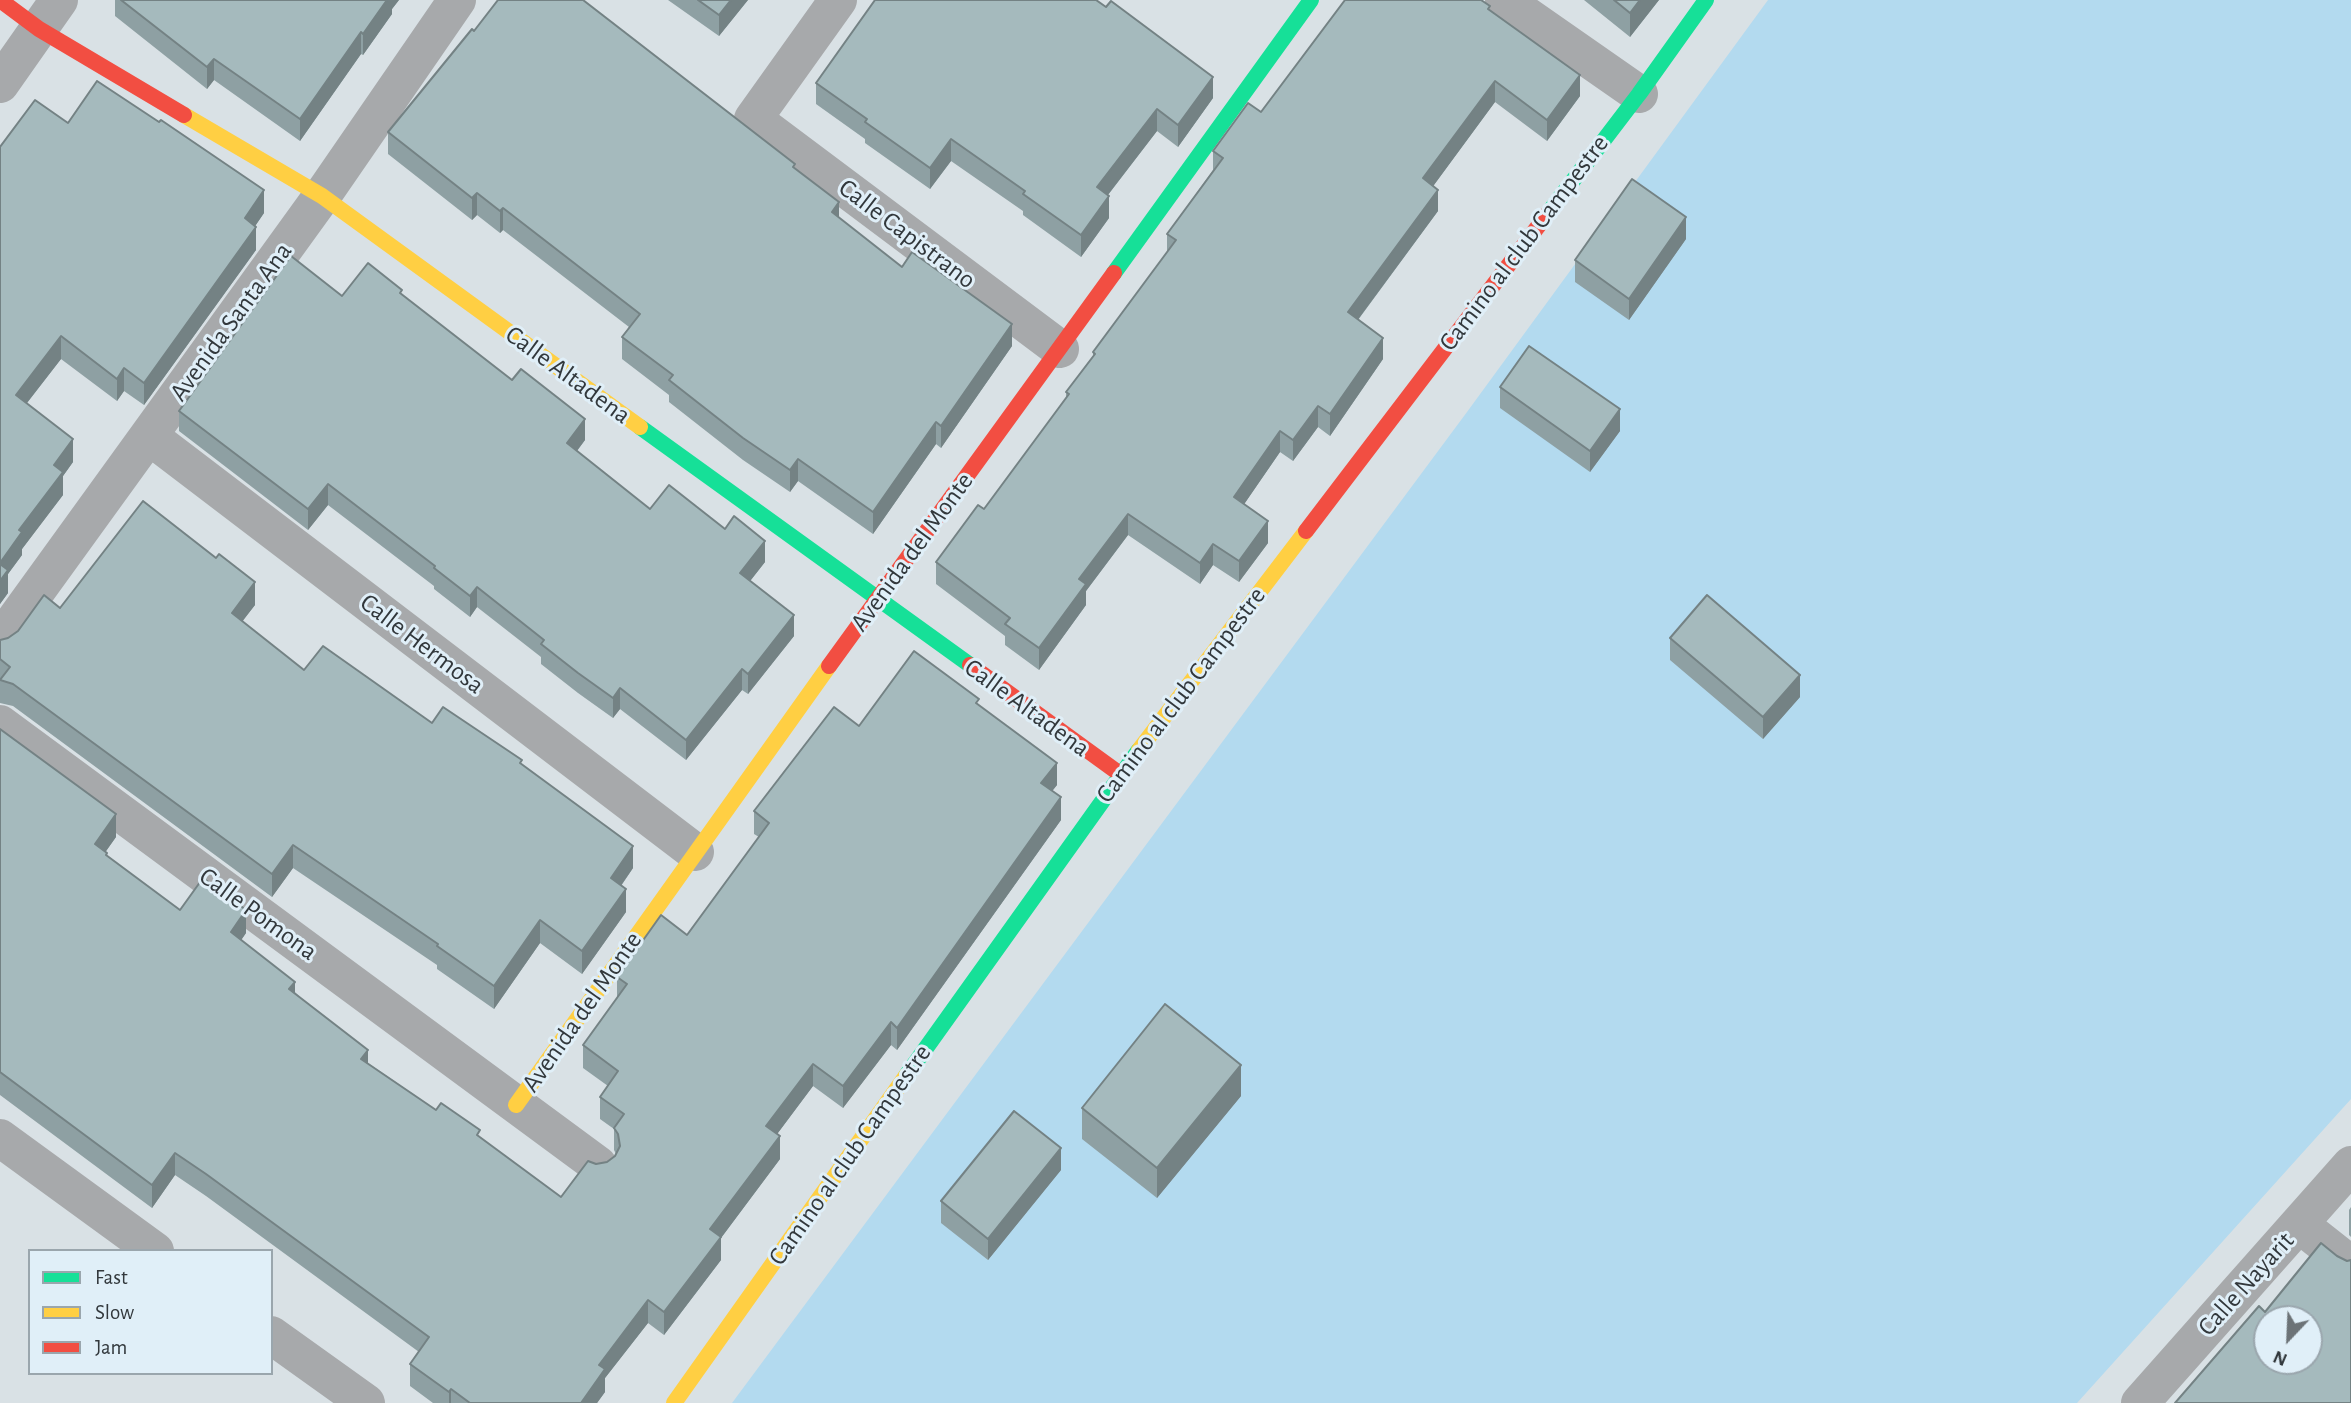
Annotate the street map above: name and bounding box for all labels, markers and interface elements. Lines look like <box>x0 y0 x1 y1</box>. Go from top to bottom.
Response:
street label: Camino al club Campestre <box>1433 129 1615 357</box>
street label: Calle Capistrano <box>832 172 982 296</box>
street label: Avenida Santa Ana <box>163 237 299 407</box>
street label: Calle Altadena <box>499 319 637 431</box>
street label: Avenida del Monte <box>844 467 980 637</box>
street label: Camino al club Campestre <box>1090 581 1272 809</box>
street label: Calle Hermosa <box>354 587 490 701</box>
street label: Calle Altadena <box>958 652 1096 764</box>
street label: Calle Pomona <box>193 861 323 967</box>
street label: Avenida del Monte <box>515 926 649 1098</box>
street label: Camino al club Campestre <box>762 1039 938 1271</box>
street label: Calle Nayarit <box>2191 1226 2301 1342</box>
legend <box>28 1249 273 1375</box>
text: Fast <box>95 1267 128 1288</box>
text: Slow <box>95 1302 134 1323</box>
north arrow <box>2253 1305 2323 1375</box>
text: Jam <box>95 1337 127 1358</box>
text: N <box>2271 1347 2290 1369</box>

